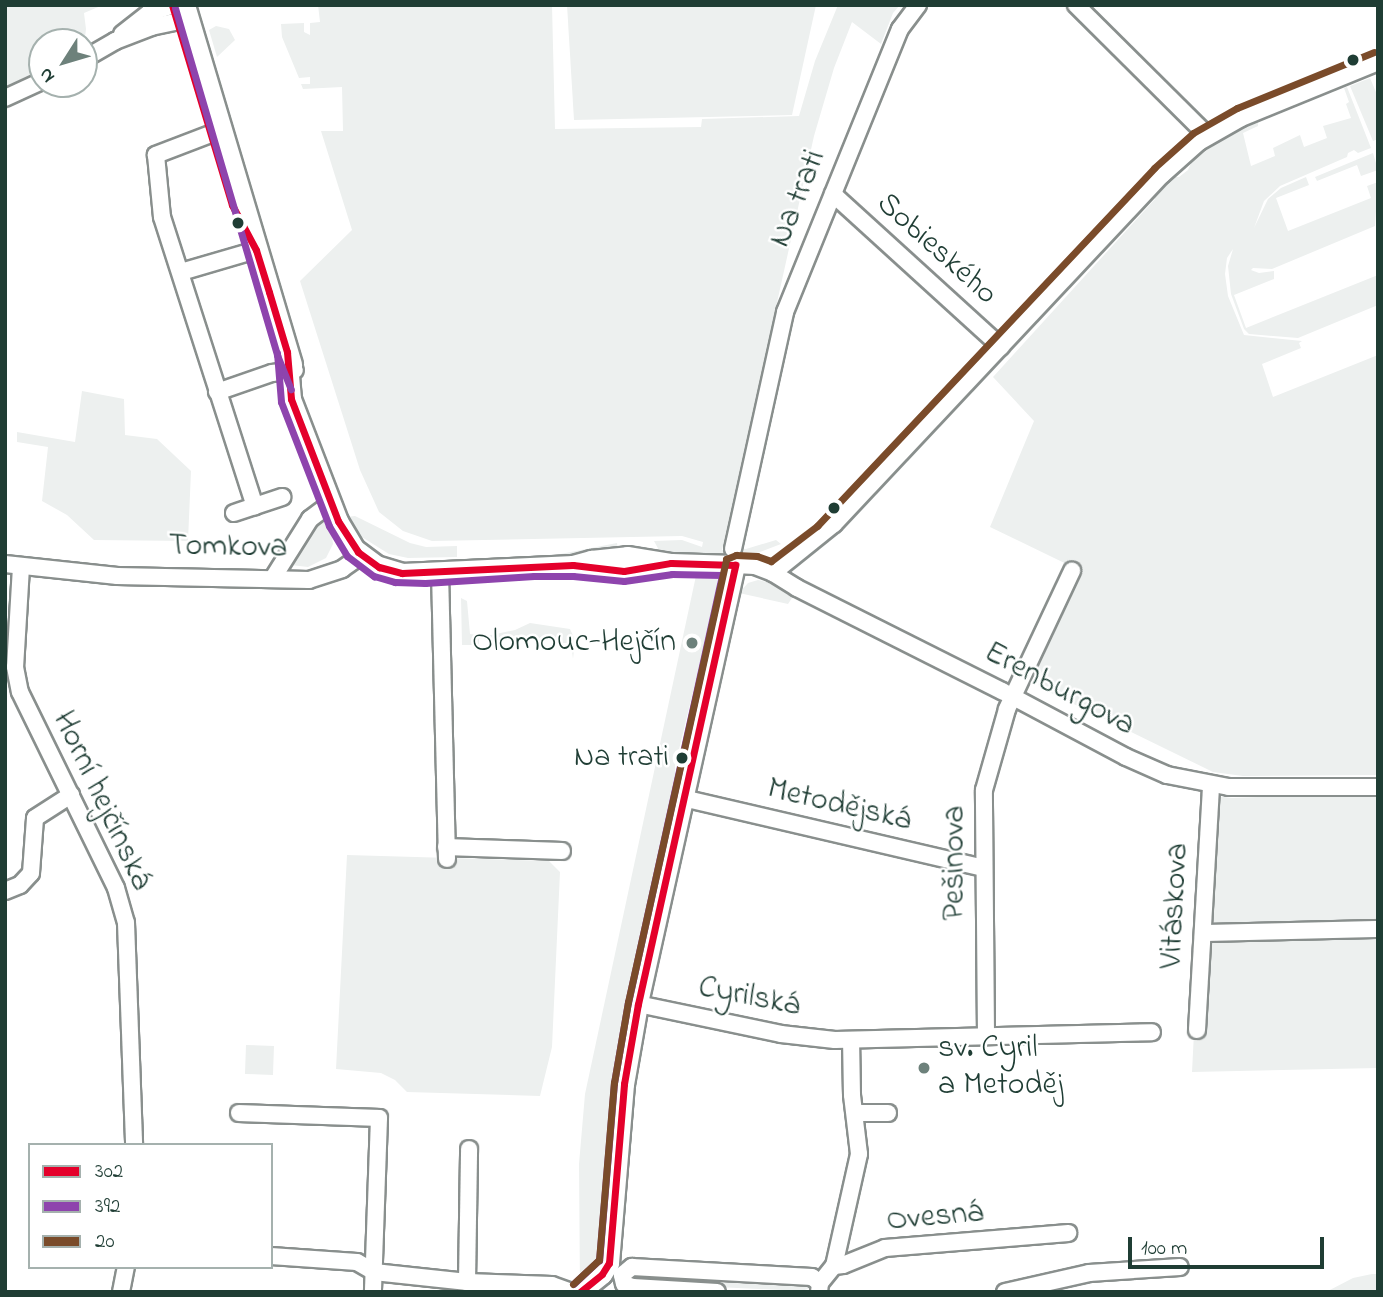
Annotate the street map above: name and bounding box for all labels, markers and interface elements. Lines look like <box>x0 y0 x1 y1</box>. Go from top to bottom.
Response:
north arrow <box>28 28 98 98</box>
unlabelled marker <box>1346 53 1360 67</box>
text: N <box>33 61 62 88</box>
street label: Na trati <box>762 145 836 253</box>
street label: Sobieského <box>868 186 1004 314</box>
unlabelled marker <box>231 216 245 230</box>
unlabelled marker <box>827 501 841 515</box>
street label: Tomkova <box>168 528 288 568</box>
place label: Olomouc-Hejčín <box>472 624 676 662</box>
marker: Olomouc-Hejčín <box>682 633 702 653</box>
street label: Erenburgova <box>977 634 1141 746</box>
street label: Horní hejčínská <box>43 705 159 897</box>
place label: Na trati <box>574 740 669 776</box>
marker: Na trati <box>675 751 689 765</box>
street label: Metodějská <box>763 771 915 841</box>
street label: Pešinova <box>937 805 975 921</box>
street label: Vitáskova <box>1154 842 1198 970</box>
street label: Cyrilská <box>695 969 803 1027</box>
place label: sv. Cyril a Metoděj <box>938 1031 1063 1106</box>
marker: sv. Cyril a Metoděj <box>916 1060 932 1076</box>
legend <box>28 1143 273 1269</box>
text: 302 <box>95 1157 123 1187</box>
text: 392 <box>95 1192 120 1222</box>
street label: Ovesná <box>885 1195 985 1241</box>
scale bar <box>1131 1224 1327 1268</box>
text: 20 <box>95 1227 115 1257</box>
text: 100 m <box>1141 1234 1187 1264</box>

